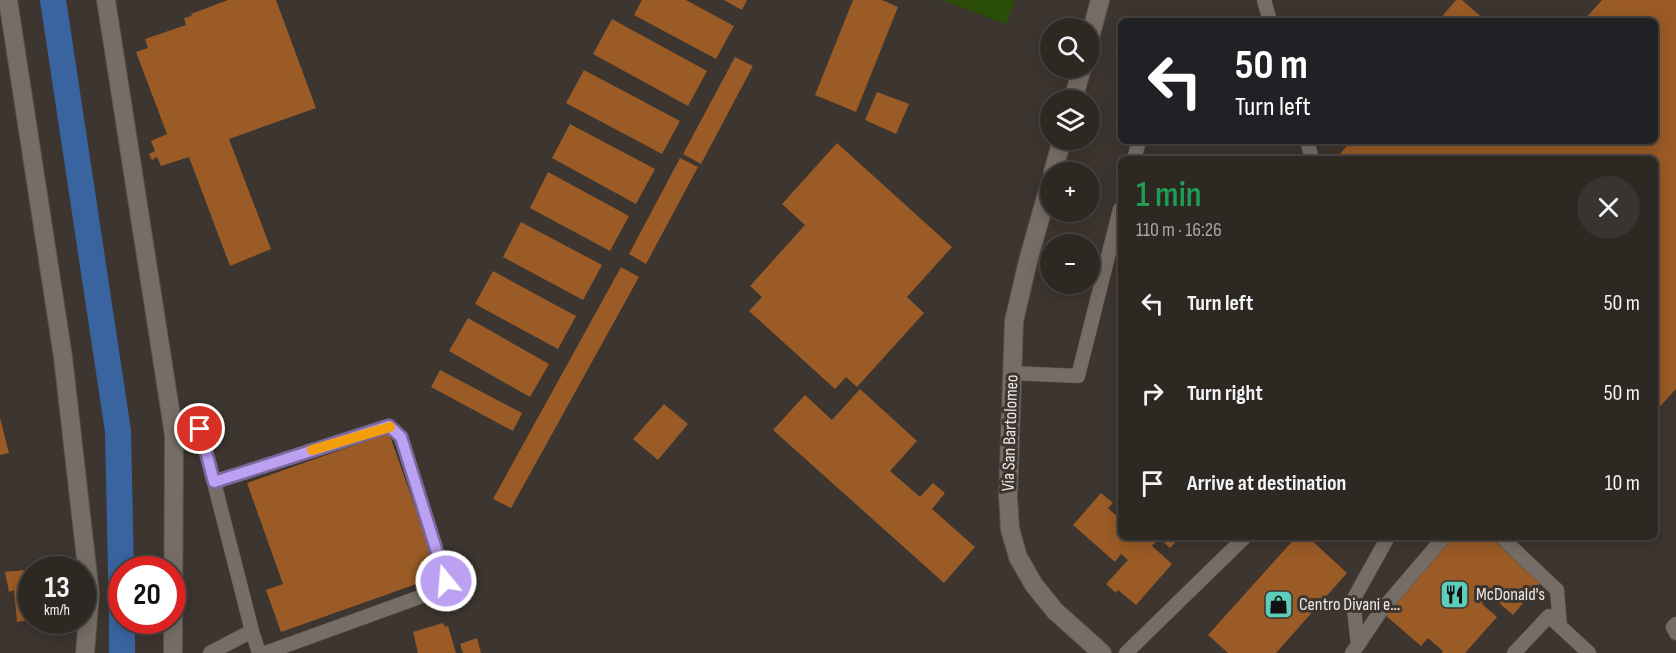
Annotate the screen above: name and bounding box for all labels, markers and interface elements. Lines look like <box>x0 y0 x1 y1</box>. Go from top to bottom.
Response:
map controls <box>1040 18 1100 294</box>
button: search <box>1040 18 1100 78</box>
text: 50 m <box>1235 40 1308 91</box>
icon: left <box>1136 42 1214 120</box>
button: layers <box>1040 90 1100 150</box>
text: Turn left <box>1235 91 1311 123</box>
button: + <box>1040 162 1100 222</box>
text: 1 min <box>1136 174 1201 217</box>
button: close <box>1577 176 1640 239</box>
text: 110 m · 16:26 <box>1136 218 1222 242</box>
button: − <box>1040 234 1100 294</box>
icon: left <box>1136 287 1169 320</box>
text: Turn left <box>1187 290 1253 317</box>
text: 50 m <box>1604 290 1640 317</box>
street label: Via San Bartolomeo <box>997 374 1023 492</box>
icon: right <box>1136 377 1169 410</box>
text: Turn right <box>1187 380 1263 407</box>
text: 50 m <box>1604 380 1640 407</box>
pin <box>174 403 225 454</box>
icon: arrive <box>183 412 216 445</box>
icon: arrive <box>1136 467 1169 500</box>
text: Arrive at destination <box>1187 470 1346 497</box>
text: 10 m <box>1605 470 1640 497</box>
position arrow <box>414 549 478 613</box>
speed limit sign: 20 <box>108 556 186 634</box>
text: 13 <box>44 570 70 606</box>
restaurant icon: McDonald's <box>1439 578 1471 610</box>
place label: McDonald's <box>1476 584 1545 605</box>
shop icon: Centro Divani e… <box>1262 588 1294 620</box>
place label: Centro Divani e… <box>1299 594 1400 615</box>
text: km/h <box>44 601 70 620</box>

